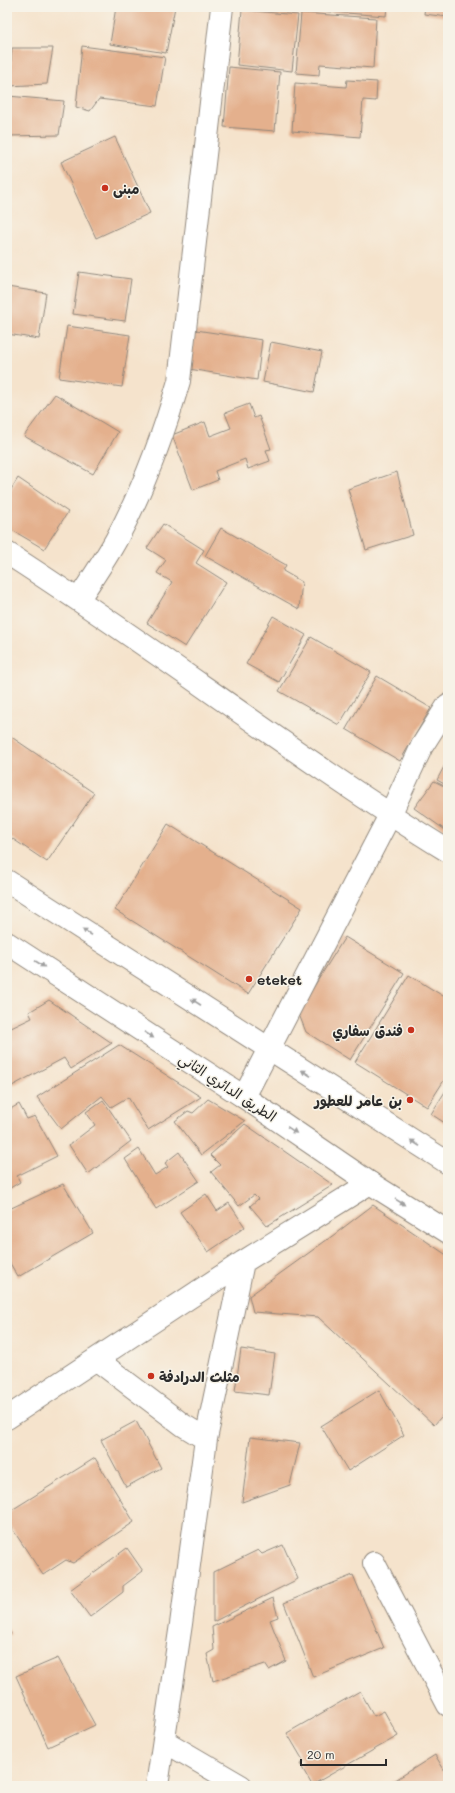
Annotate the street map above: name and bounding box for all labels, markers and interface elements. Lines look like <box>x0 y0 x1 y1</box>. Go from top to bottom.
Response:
place label: مبنى <box>113 179 139 198</box>
marker: مبنى <box>100 183 110 193</box>
one-way arrow <box>82 928 92 936</box>
one-way arrow <box>35 960 45 968</box>
place label: eteket <box>257 970 302 989</box>
marker: eteket <box>244 974 254 984</box>
one-way arrow <box>190 999 202 1006</box>
place label: فندق سفاري <box>333 1021 403 1042</box>
marker: فندق سفاري <box>406 1025 416 1035</box>
one-way arrow <box>143 1031 154 1039</box>
street label: الطريق الدائري الثاني <box>173 1048 280 1129</box>
one-way arrow <box>300 1069 311 1076</box>
place label: بن عامر للعطور <box>313 1091 402 1110</box>
marker: بن عامر للعطور <box>405 1095 415 1105</box>
one-way arrow <box>287 1126 297 1134</box>
one-way arrow <box>409 1139 421 1146</box>
one-way arrow <box>395 1198 405 1206</box>
place label: مثلث الدرادفة <box>159 1367 240 1386</box>
marker: مثلث الدرادفة <box>146 1371 156 1381</box>
scale bar <box>301 1741 386 1767</box>
text: 20 m <box>307 1746 335 1762</box>

